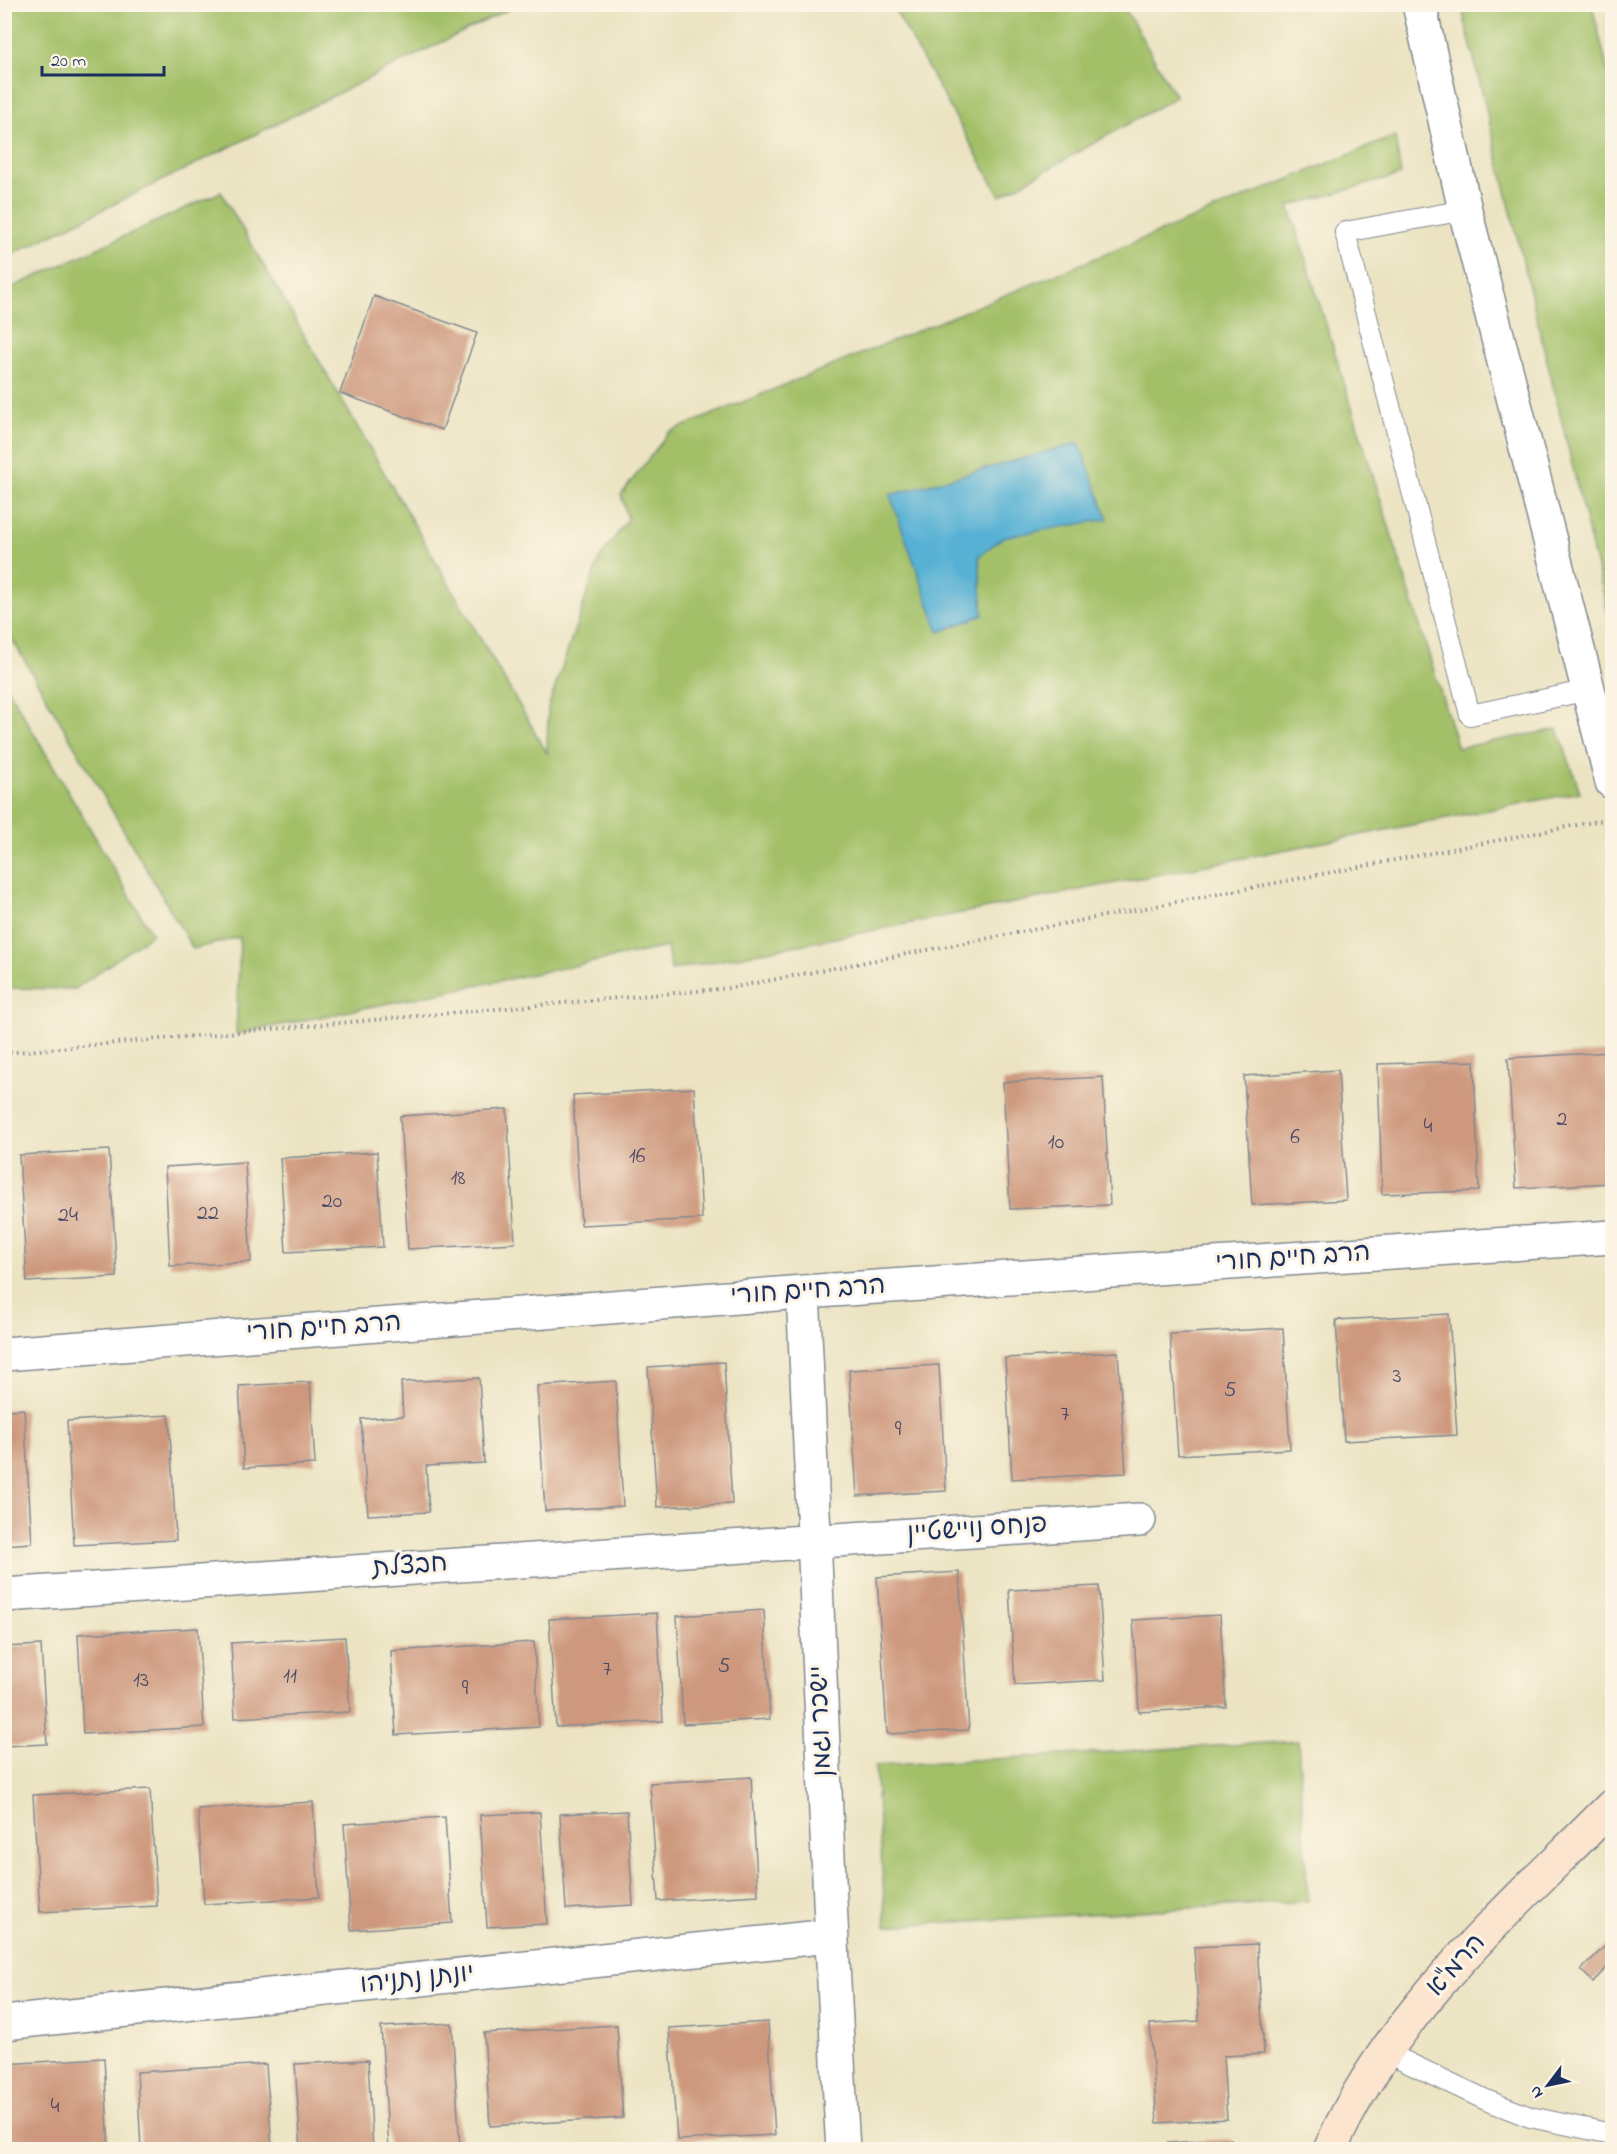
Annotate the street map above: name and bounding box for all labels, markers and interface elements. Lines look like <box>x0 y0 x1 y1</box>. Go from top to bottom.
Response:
scale bar <box>42 39 164 77</box>
text: 20 m <box>51 49 86 75</box>
house number: 2 <box>1557 1104 1568 1136</box>
house number: 4 <box>1423 1111 1433 1143</box>
house number: 6 <box>1290 1122 1300 1154</box>
house number: 10 <box>1048 1127 1064 1159</box>
house number: 16 <box>629 1141 646 1173</box>
house number: 18 <box>450 1163 466 1195</box>
house number: 20 <box>322 1186 342 1218</box>
house number: 22 <box>197 1198 219 1230</box>
house number: 24 <box>58 1200 78 1232</box>
street label: הרב חיים חורי <box>1214 1235 1372 1283</box>
street label: הרב חיים חורי <box>729 1268 887 1316</box>
street label: הרב חיים חורי <box>245 1305 403 1353</box>
house number: 3 <box>1392 1361 1402 1393</box>
house number: 5 <box>1224 1375 1236 1407</box>
house number: 7 <box>1060 1399 1070 1431</box>
house number: 9 <box>895 1414 902 1446</box>
street label: פנחס נויישטיין <box>906 1506 1048 1554</box>
street label: חבצלת <box>369 1545 449 1589</box>
house number: 5 <box>718 1651 730 1683</box>
house number: 7 <box>602 1654 612 1686</box>
house number: 11 <box>283 1661 297 1693</box>
house number: 13 <box>133 1665 149 1697</box>
street label: יישכר וגמן <box>801 1665 843 1777</box>
house number: 9 <box>462 1673 469 1705</box>
street label: הרמ"א <box>1418 1926 1496 2006</box>
street label: יונתן נתניהו <box>358 1955 476 2005</box>
north arrow <box>1518 2055 1578 2115</box>
text: N <box>1524 2081 1550 2103</box>
house number: 4 <box>50 2091 60 2123</box>

